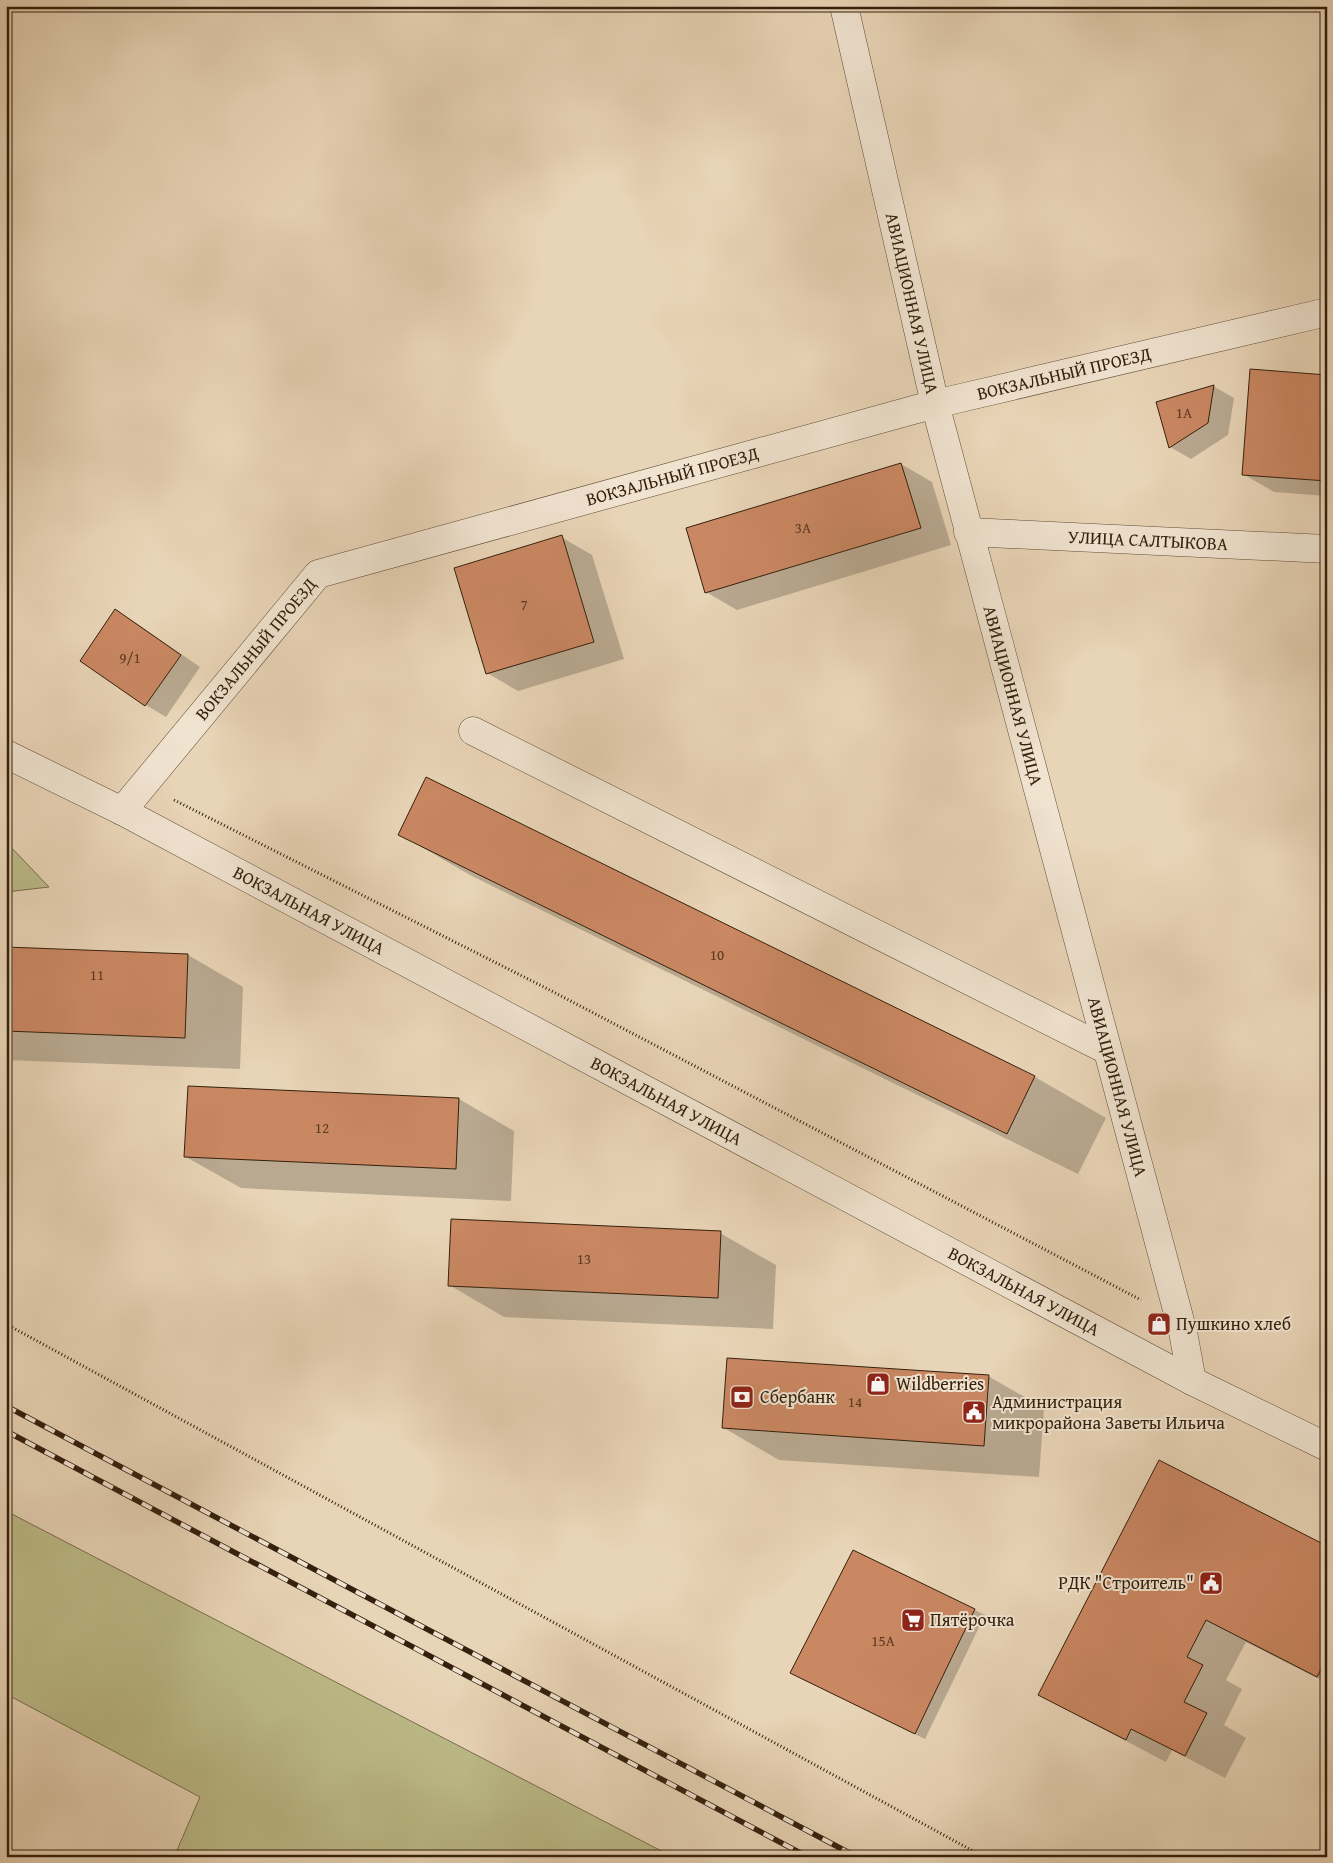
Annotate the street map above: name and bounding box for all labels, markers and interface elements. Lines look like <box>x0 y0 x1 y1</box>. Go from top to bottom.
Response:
street label: АВИАЦИОННАЯ УЛИЦА <box>879 210 946 397</box>
street label: ВОКЗАЛЬНЫЙ ПРОЕЗД <box>974 340 1154 407</box>
house number: 1А <box>1176 402 1192 423</box>
street label: ВОКЗАЛЬНЫЙ ПРОЕЗД <box>583 439 762 513</box>
house number: 3А <box>795 517 811 538</box>
street label: УЛИЦА САЛТЫКОВА <box>1067 523 1229 557</box>
street label: ВОКЗАЛЬНЫЙ ПРОЕЗД <box>188 572 323 726</box>
house number: 7 <box>520 594 528 615</box>
street label: АВИАЦИОННАЯ УЛИЦА <box>976 602 1050 788</box>
house number: 9/1 <box>119 647 141 668</box>
street label: ВОКЗАЛЬНАЯ УЛИЦА <box>228 859 390 962</box>
house number: 10 <box>710 944 724 965</box>
house number: 11 <box>90 964 104 985</box>
street label: АВИАЦИОННАЯ УЛИЦА <box>1081 994 1155 1180</box>
street label: ВОКЗАЛЬНАЯ УЛИЦА <box>586 1049 747 1152</box>
house number: 12 <box>315 1117 329 1138</box>
street label: ВОКЗАЛЬНАЯ УЛИЦА <box>943 1239 1105 1342</box>
house number: 13 <box>577 1248 591 1269</box>
place label: Пушкино хлеб <box>1176 1310 1291 1337</box>
shop icon: Пушкино хлеб <box>1146 1311 1172 1337</box>
place label: Wildberries <box>896 1370 984 1397</box>
shop icon: Wildberries <box>865 1371 891 1397</box>
place label: Сбербанк <box>760 1383 835 1410</box>
bank icon: Сбербанк <box>729 1384 755 1410</box>
place label: Администрация микрорайона Заветы Ильича <box>992 1388 1225 1436</box>
house number: 14 <box>848 1391 862 1412</box>
public building icon: Администрация микрорайона Заветы Ильича <box>961 1399 987 1425</box>
place label: РДК "Строитель" <box>1058 1569 1194 1596</box>
public building icon: РДК "Строитель" <box>1198 1570 1224 1596</box>
place label: Пятёрочка <box>930 1606 1015 1633</box>
supermarket icon: Пятёрочка <box>900 1607 926 1633</box>
house number: 15А <box>871 1630 895 1651</box>

